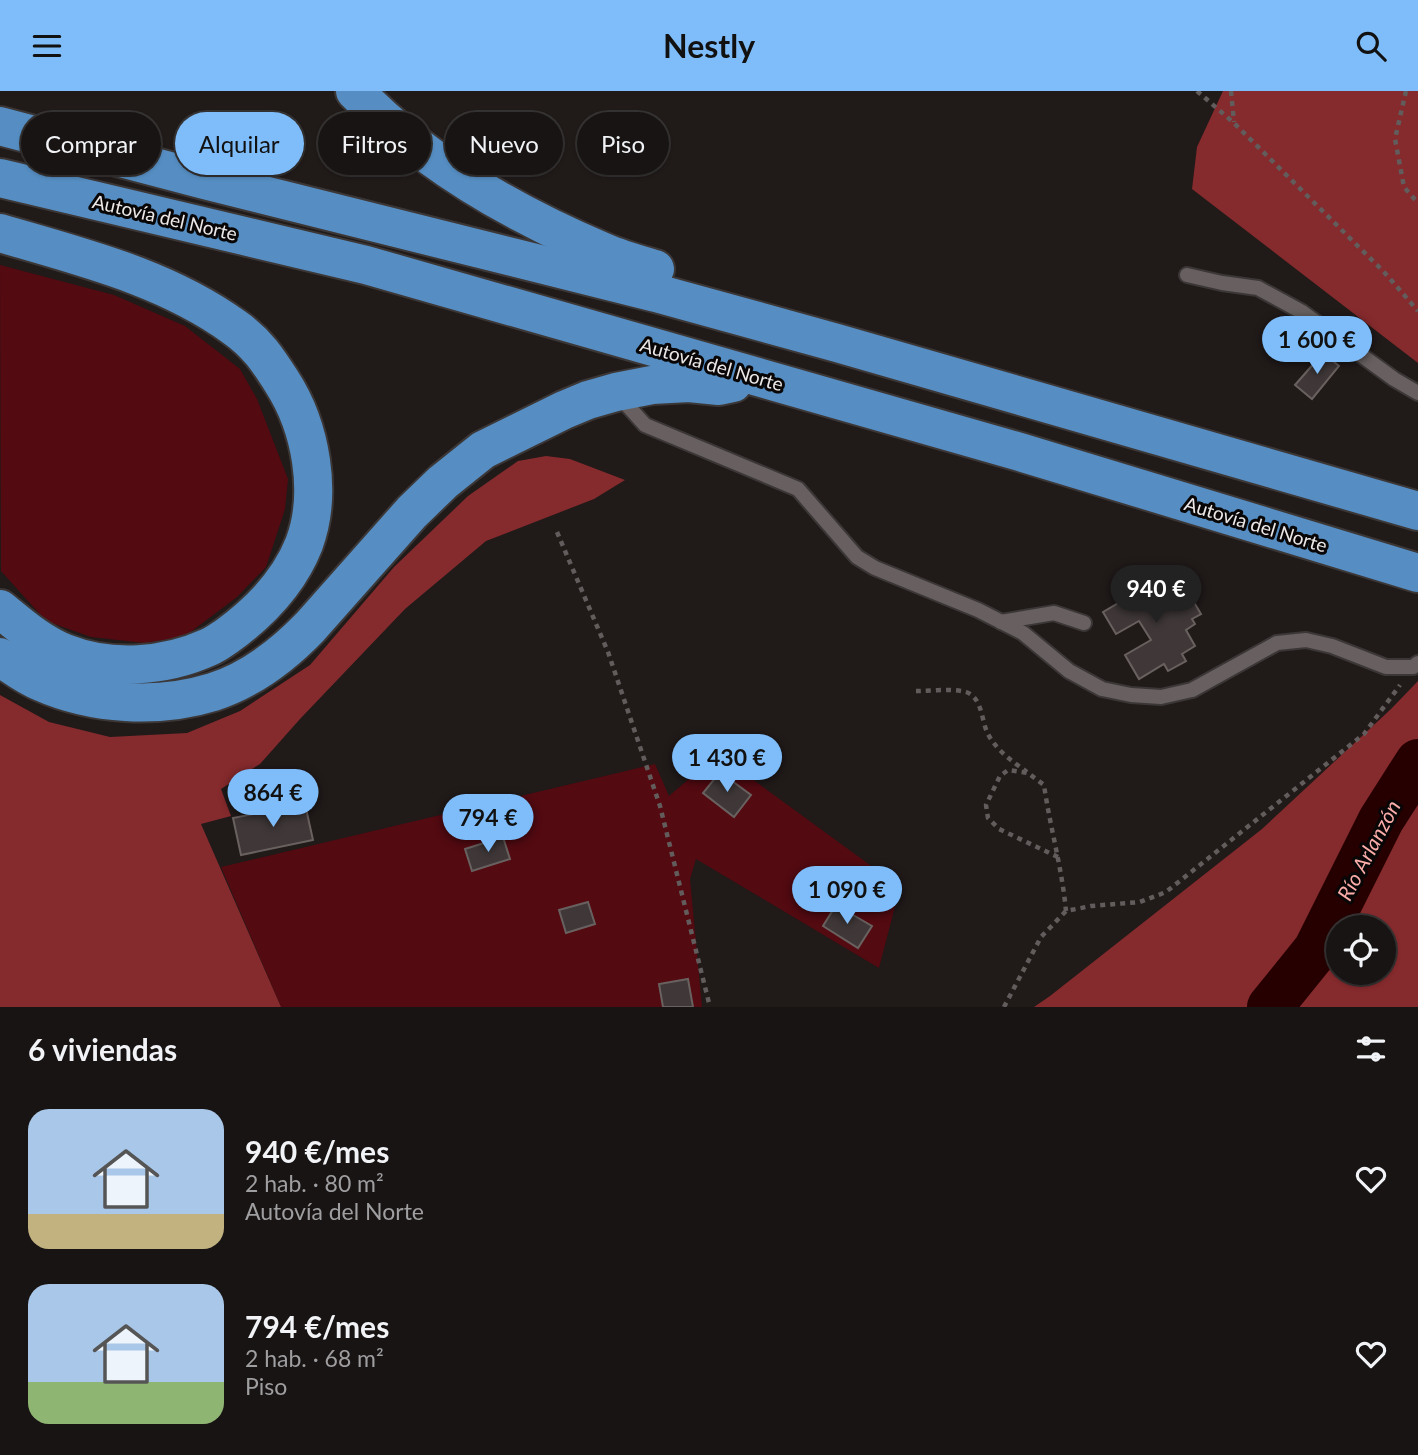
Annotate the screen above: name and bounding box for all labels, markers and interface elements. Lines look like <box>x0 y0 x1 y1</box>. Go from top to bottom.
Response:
text: Nestly <box>663 26 755 65</box>
icon: menu <box>28 27 66 65</box>
icon: search <box>1352 27 1390 65</box>
chip: Comprar <box>21 112 161 175</box>
chip: Alquilar <box>175 112 304 175</box>
chip: Filtros <box>318 112 431 175</box>
chip: Nuevo <box>445 112 563 175</box>
chip: Piso <box>577 112 669 175</box>
street label: Autovía del Norte <box>90 189 240 245</box>
pin: 1 600 € <box>1252 317 1382 376</box>
text: 1 600 € <box>1278 325 1356 353</box>
street label: Autovía del Norte <box>638 333 786 395</box>
street label: Autovía del Norte <box>1182 491 1330 557</box>
pin: 940 € <box>1107 566 1205 625</box>
text: 940 € <box>1127 574 1185 602</box>
pin: 1 430 € <box>662 735 792 794</box>
text: 1 430 € <box>688 743 766 771</box>
pin: 864 € <box>224 769 322 829</box>
text: 864 € <box>244 778 302 806</box>
pin: 794 € <box>439 795 537 854</box>
water label: Río Arlanzón <box>1331 796 1405 904</box>
text: 794 € <box>459 803 517 831</box>
pin: 1 090 € <box>782 867 912 926</box>
text: 1 090 € <box>808 875 886 903</box>
map controls <box>1326 915 1396 985</box>
button: locate <box>1326 915 1396 985</box>
icon: filters <box>1352 1030 1390 1068</box>
text: 6 viviendas <box>28 1031 177 1067</box>
text: 940 €/mes <box>245 1133 389 1169</box>
icon: home <box>84 1137 168 1221</box>
icon: heart <box>1352 1160 1390 1198</box>
text: 2 hab. · 80 m² <box>245 1169 384 1197</box>
text: Autovía del Norte <box>245 1197 424 1225</box>
text: 794 €/mes <box>245 1308 389 1344</box>
icon: home <box>84 1312 168 1396</box>
icon: heart <box>1352 1335 1390 1373</box>
text: 2 hab. · 68 m² <box>245 1344 384 1372</box>
text: Piso <box>245 1372 287 1400</box>

